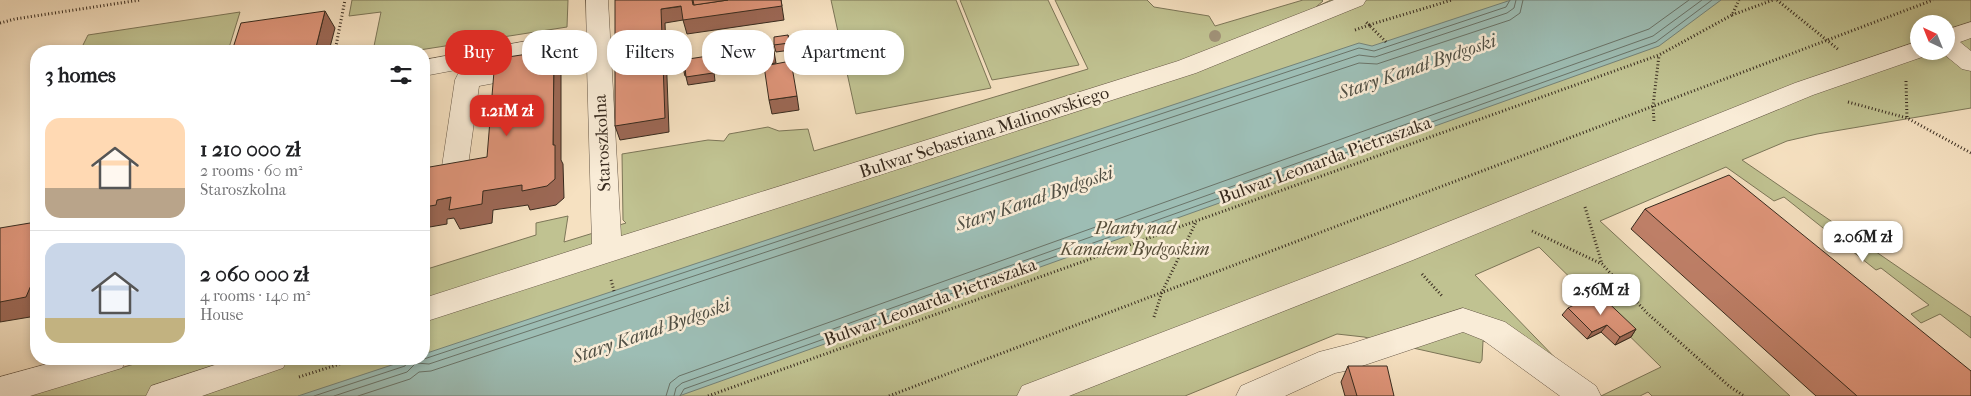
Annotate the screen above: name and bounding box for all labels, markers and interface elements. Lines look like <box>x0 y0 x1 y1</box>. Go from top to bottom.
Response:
north arrow <box>1910 15 1955 60</box>
map controls <box>1910 15 1955 60</box>
water label: Stary Kanał Bydgoski <box>1335 29 1501 105</box>
chip: Buy <box>445 30 512 75</box>
chip: Rent <box>522 30 597 75</box>
chip: Filters <box>607 30 692 75</box>
chip: New <box>702 30 774 75</box>
chip: Apartment <box>784 30 904 75</box>
icon: filters <box>387 61 415 89</box>
text: 3 homes <box>45 63 116 87</box>
street label: Bulwar Sebastiana Malinowskiego <box>857 82 1112 183</box>
street label: Staroszkolna <box>589 93 616 192</box>
pin: 1.21M zł <box>455 94 559 137</box>
text: 1.21M zł <box>481 101 533 120</box>
street label: Bulwar Leonarda Pietraszaka <box>1216 112 1435 209</box>
text: 1 210 000 zł <box>200 137 301 161</box>
icon: home <box>85 138 145 198</box>
text: 2 rooms · 60 m² <box>200 161 303 180</box>
water label: Stary Kanał Bydgoski <box>952 161 1118 237</box>
text: Staroszkolna <box>200 180 286 199</box>
park label: Planty nad Kanałem Bydgoskim <box>1058 218 1210 260</box>
pin: 2.06M zł <box>1811 220 1915 263</box>
text: 2.06M zł <box>1834 227 1892 246</box>
street label: Bulwar Leonarda Pietraszaka <box>821 254 1040 351</box>
text: 2 060 000 zł <box>200 262 309 286</box>
icon: home <box>85 263 145 323</box>
pin: 2.56M zł <box>1549 274 1653 316</box>
text: 2.56M zł <box>1573 280 1629 299</box>
text: 4 rooms · 140 m² <box>200 286 310 305</box>
water label: Stary Kanał Bydgoski <box>569 293 735 369</box>
text: House <box>200 305 243 324</box>

